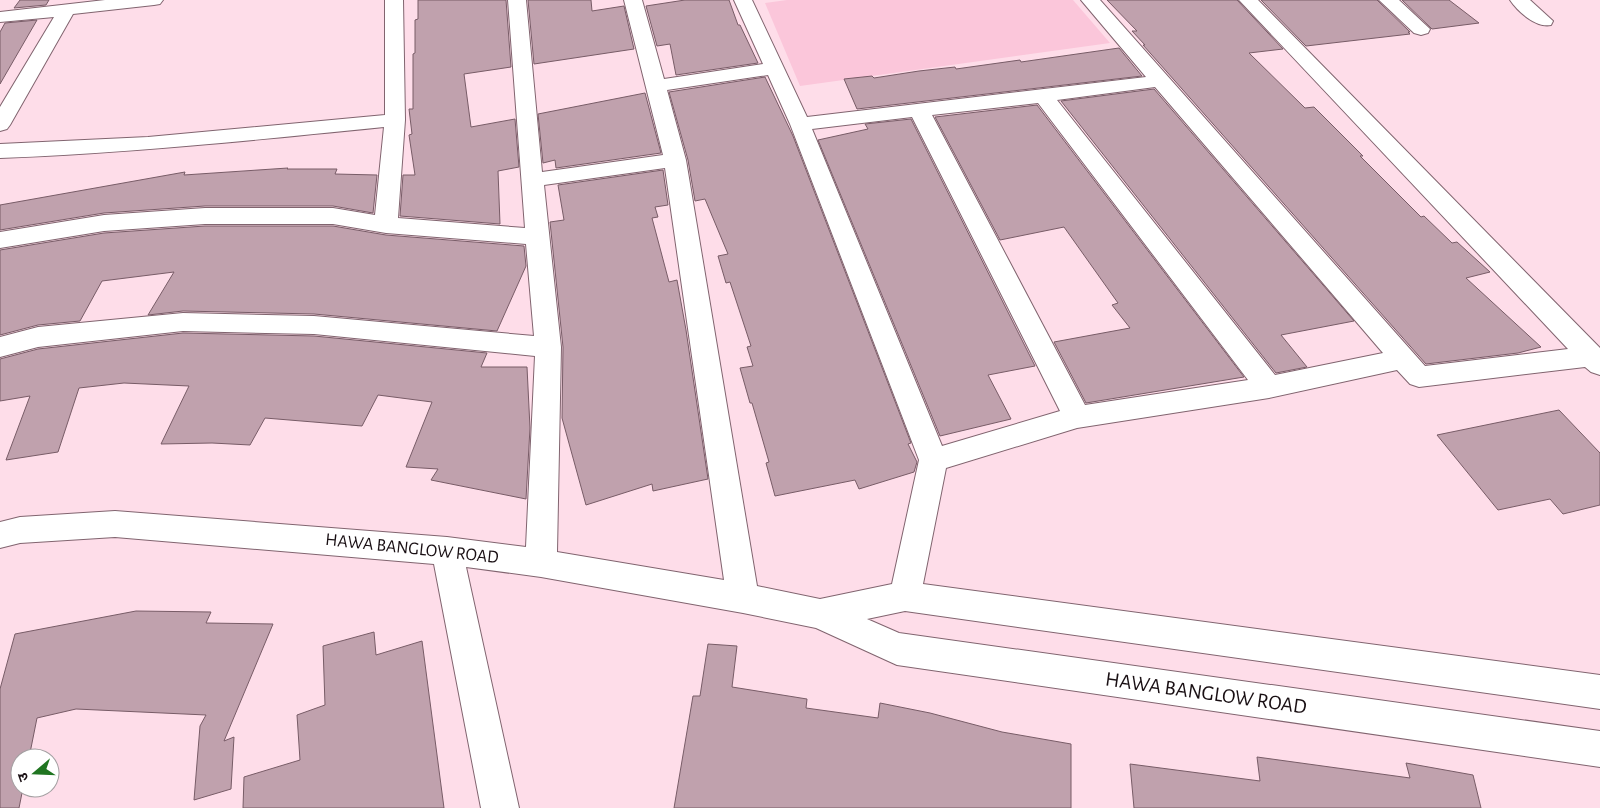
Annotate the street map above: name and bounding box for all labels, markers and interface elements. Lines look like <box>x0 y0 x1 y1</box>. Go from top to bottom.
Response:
street label: HAWA BANGLOW ROAD <box>324 531 500 567</box>
street label: HAWA BANGLOW ROAD <box>1104 668 1308 718</box>
north arrow <box>10 748 60 798</box>
text: उ <box>15 770 32 783</box>

